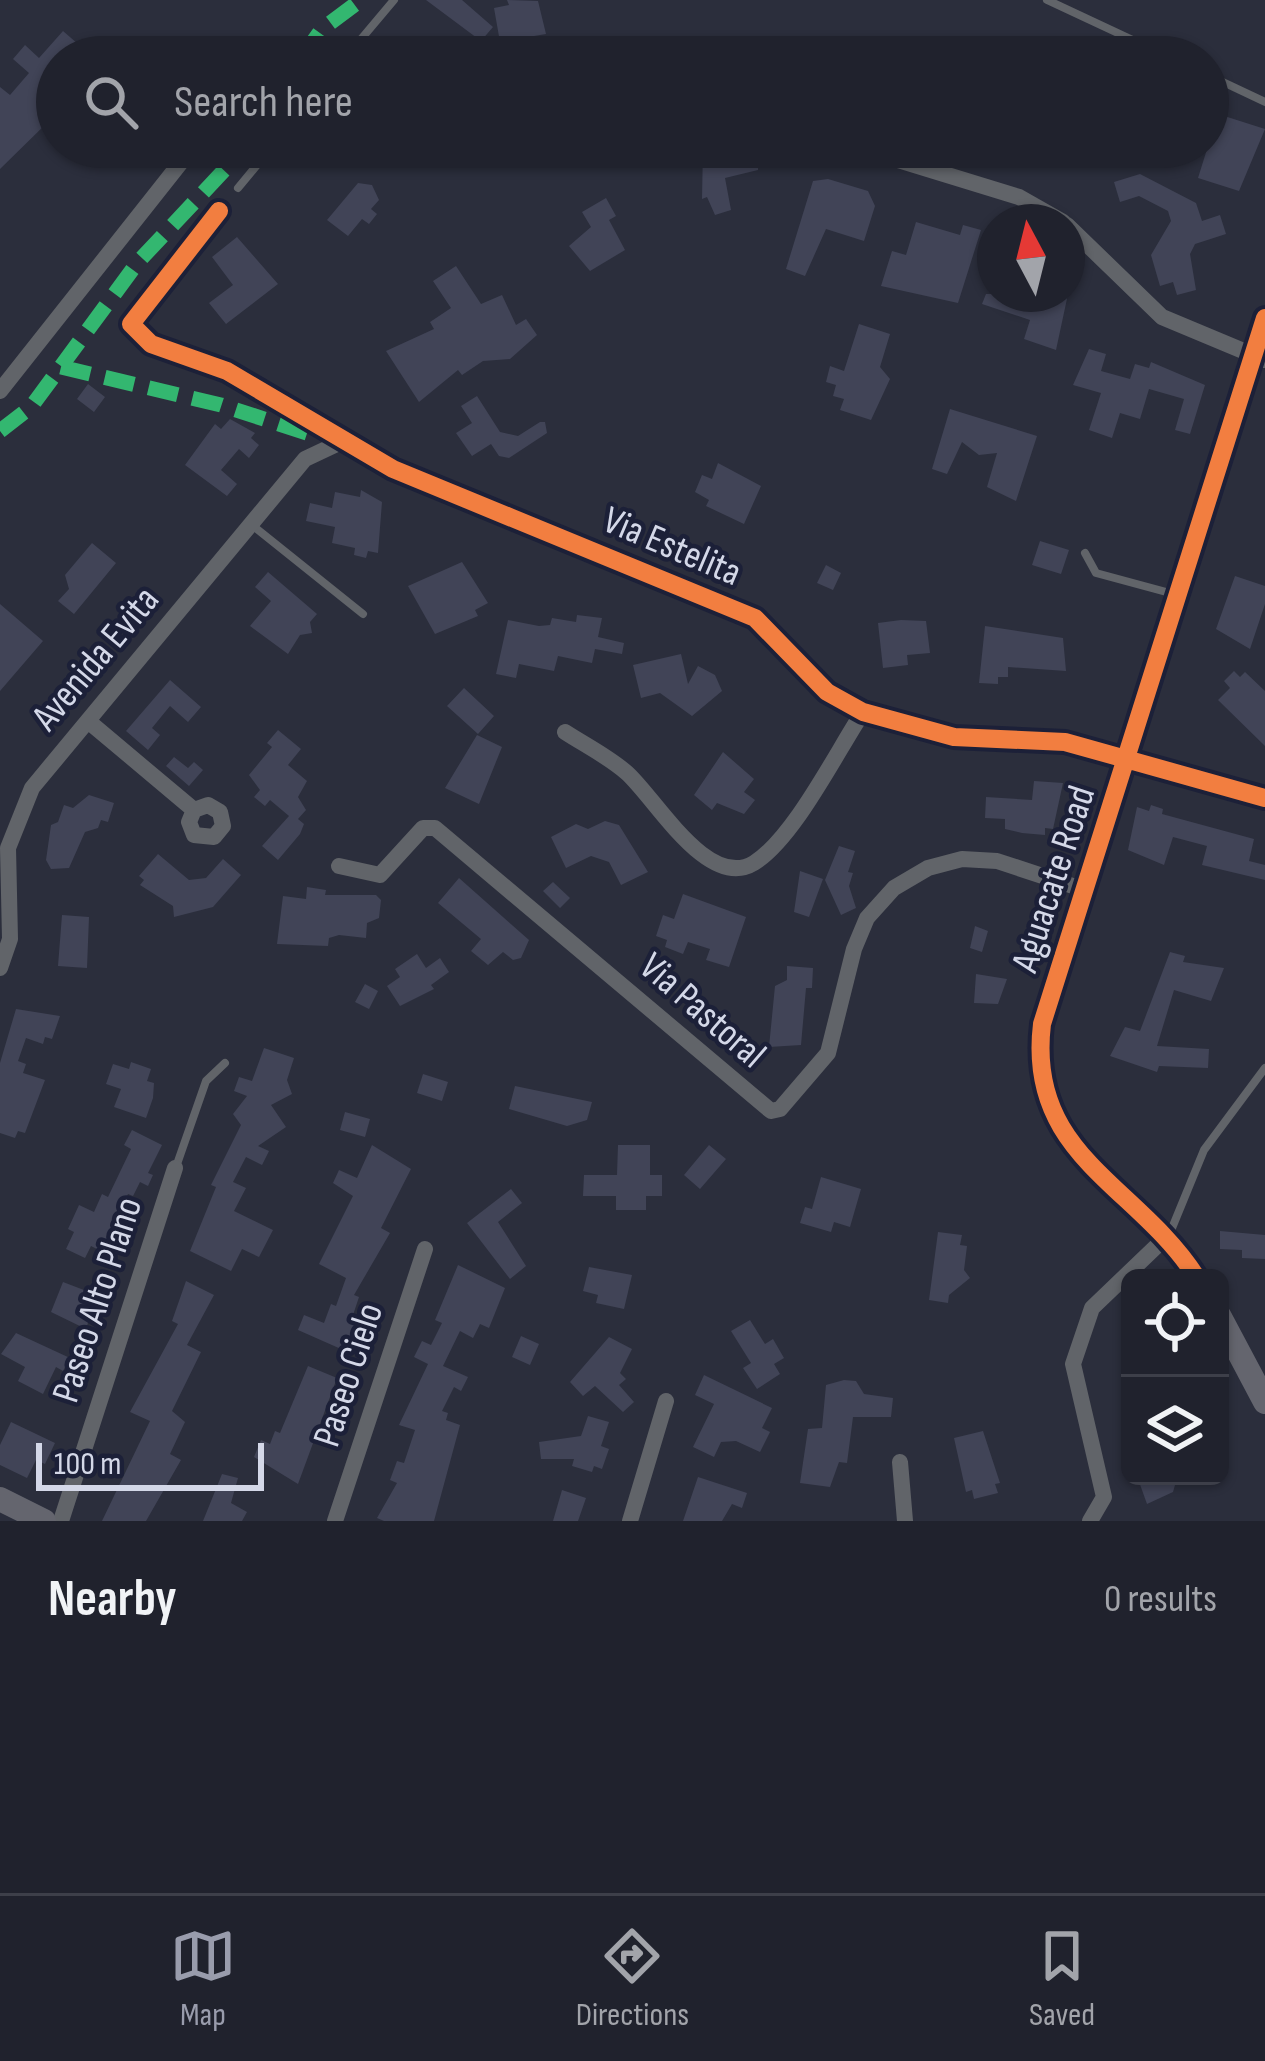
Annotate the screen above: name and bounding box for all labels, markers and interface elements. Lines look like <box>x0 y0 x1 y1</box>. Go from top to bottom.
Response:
search box <box>36 36 1229 168</box>
icon: search <box>78 69 144 135</box>
text: Search here <box>174 75 353 130</box>
north arrow <box>977 204 1085 312</box>
street label: Via Estelita <box>596 497 748 597</box>
street label: Avenida Evita <box>22 578 170 741</box>
street label: Aguacate Road <box>1002 780 1106 979</box>
street label: Via Pastoral <box>629 944 775 1078</box>
street label: Paseo Alto Plano <box>43 1191 153 1409</box>
map controls <box>1121 1269 1229 1485</box>
button: locate <box>1121 1269 1229 1377</box>
street label: Paseo Cielo <box>304 1297 394 1453</box>
button: layers <box>1121 1377 1229 1485</box>
scale bar <box>36 1437 264 1490</box>
text: 100 m <box>54 1444 121 1484</box>
text: Nearby <box>48 1569 177 1630</box>
text: 0 results <box>1104 1576 1217 1623</box>
tab: Map <box>170 1923 236 2035</box>
tab: Directions <box>576 1923 689 2035</box>
tab: Saved <box>1029 1923 1095 2035</box>

